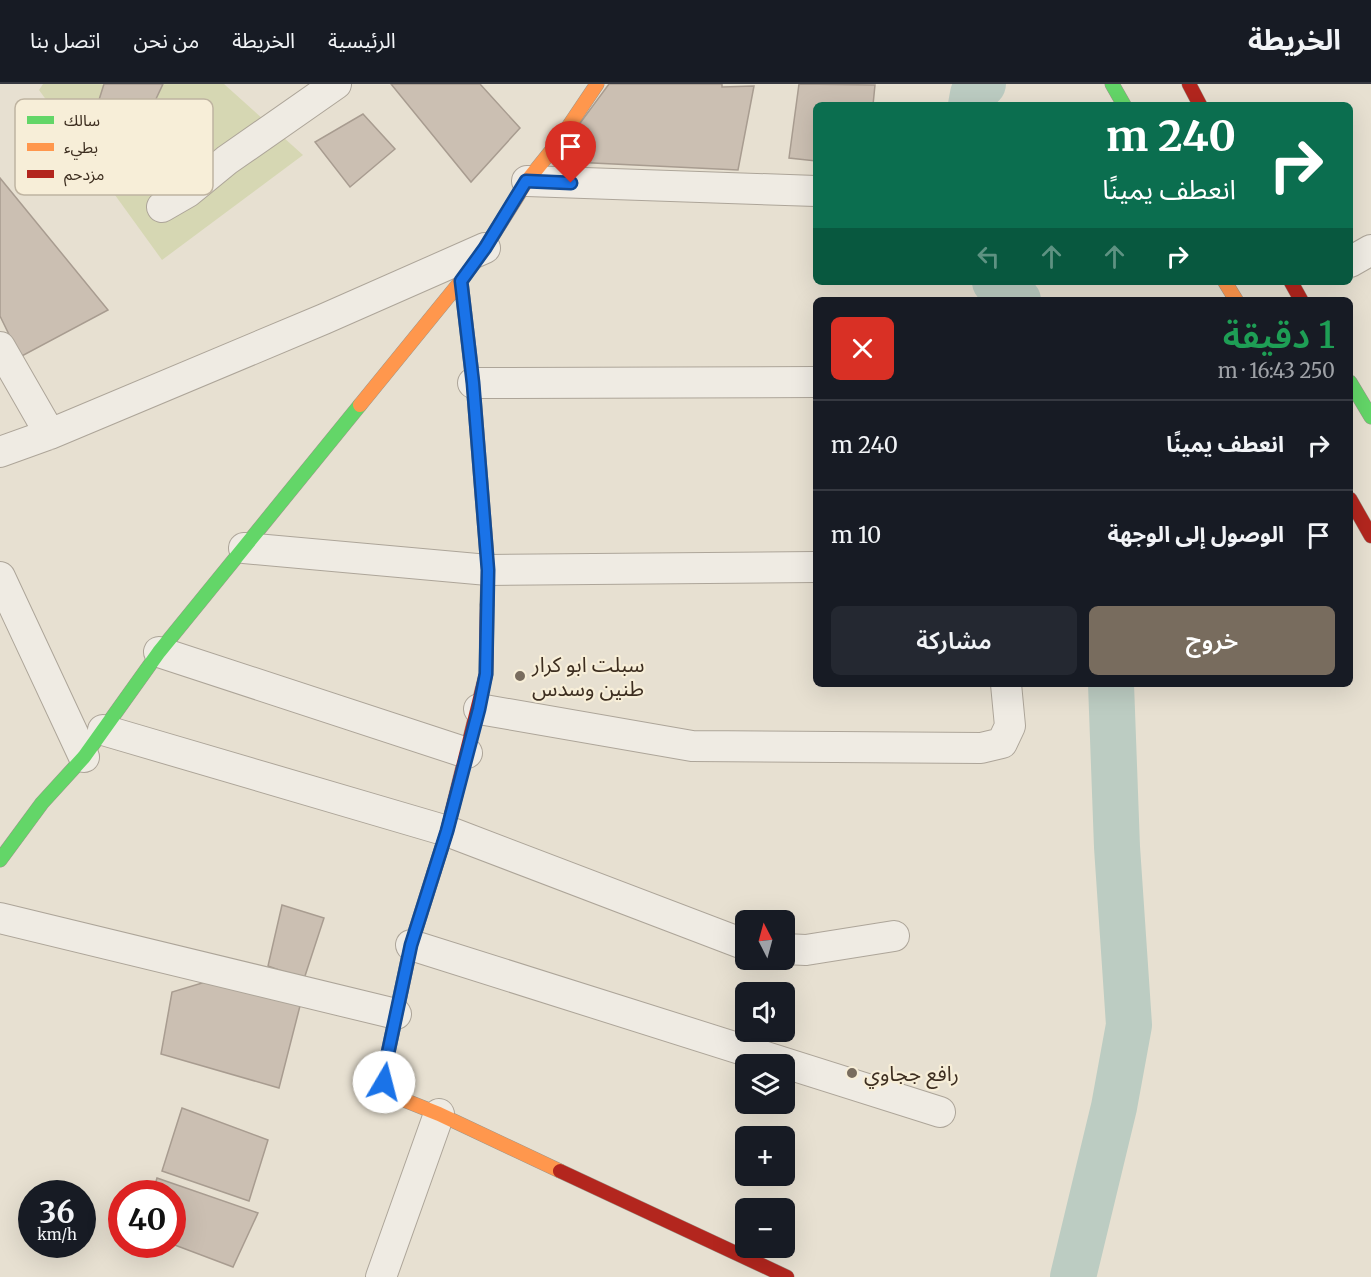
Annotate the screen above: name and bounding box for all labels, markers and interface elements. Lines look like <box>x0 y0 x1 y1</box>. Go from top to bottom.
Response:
text: الخريطة <box>1248 22 1341 58</box>
text: اتصل بنا <box>30 27 100 54</box>
text: من نحن <box>133 27 199 54</box>
text: الخريطة <box>232 27 295 54</box>
text: الرئيسية <box>328 27 396 54</box>
legend <box>15 99 213 195</box>
text: سالك <box>64 110 100 130</box>
text: 240 m <box>1106 110 1236 162</box>
pin <box>545 121 596 183</box>
icon: right <box>1257 126 1335 204</box>
icon: arrive <box>554 130 587 163</box>
text: بطيء <box>64 137 98 160</box>
text: مزدحم <box>64 164 104 187</box>
text: انعطف يمينًا <box>1102 172 1236 206</box>
icon: left <box>972 240 1005 273</box>
icon: ahead <box>1035 240 1068 273</box>
icon: ahead <box>1098 240 1131 273</box>
icon: right <box>1161 240 1194 273</box>
text: 1 دقيقة <box>1223 313 1335 358</box>
button: close <box>831 317 894 380</box>
text: 250 m · 16:43 <box>1218 358 1335 383</box>
icon: right <box>1302 429 1335 462</box>
text: انعطف يمينًا <box>1166 430 1284 458</box>
text: 240 m <box>831 431 898 459</box>
icon: arrive <box>1302 519 1335 552</box>
text: الوصول إلى الوجهة <box>1107 520 1284 548</box>
text: 10 m <box>831 521 881 549</box>
button: مشاركة <box>831 606 1077 675</box>
button: خروج <box>1089 606 1335 675</box>
place label: سبلت ابو كرار طنين وسدس <box>531 651 645 702</box>
marker: سبلت ابو كرار طنين وسدس <box>513 669 527 683</box>
north arrow <box>735 910 795 970</box>
map controls <box>735 910 795 1258</box>
button: sound <box>735 982 795 1042</box>
position arrow <box>352 1050 416 1114</box>
button: layers <box>735 1054 795 1114</box>
place label: رافع ججاوي <box>864 1060 959 1089</box>
marker: رافع ججاوي <box>845 1066 859 1080</box>
button: + <box>735 1126 795 1186</box>
speed limit sign: 40 <box>108 1180 186 1258</box>
text: 36 <box>39 1193 75 1231</box>
button: − <box>735 1198 795 1258</box>
text: km/h <box>37 1225 77 1244</box>

